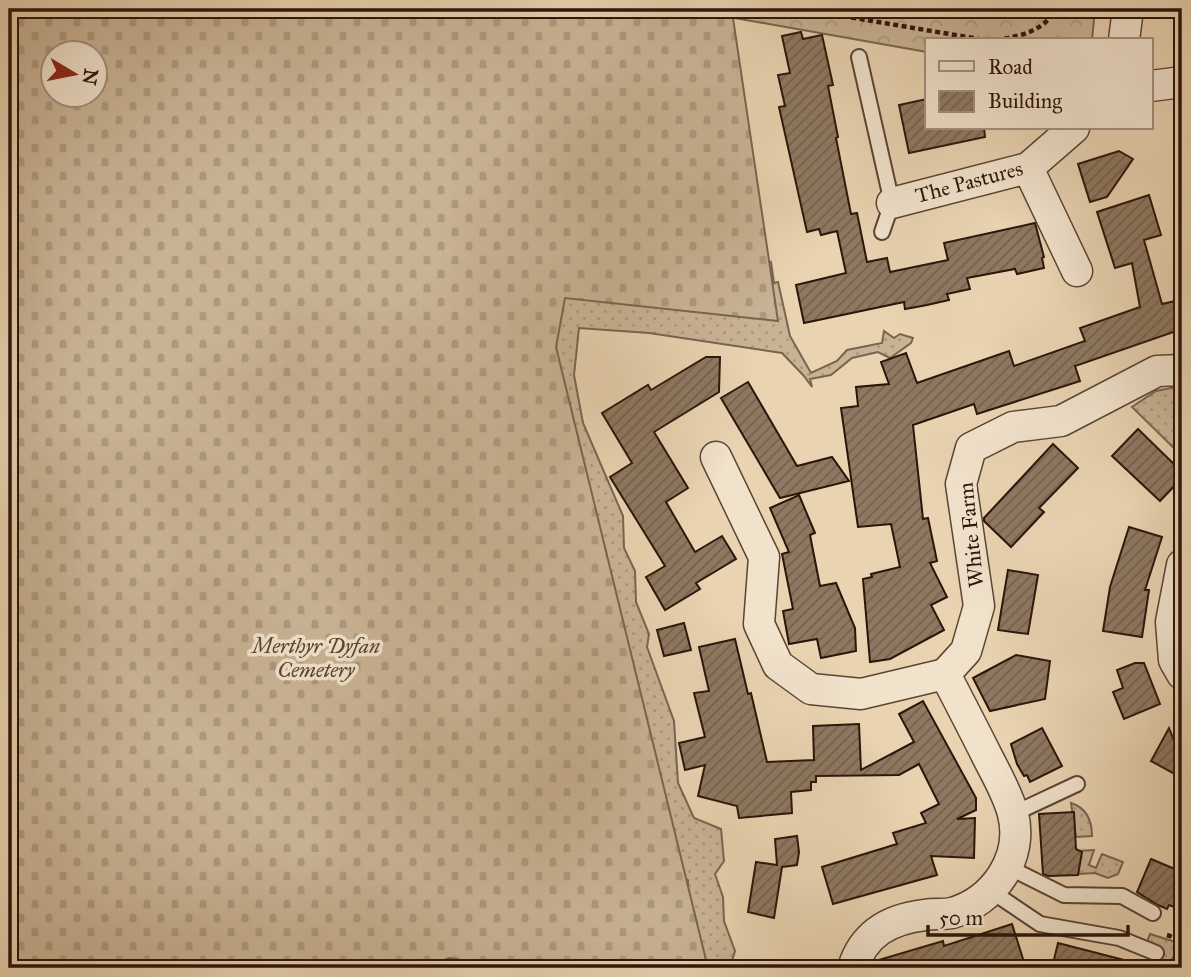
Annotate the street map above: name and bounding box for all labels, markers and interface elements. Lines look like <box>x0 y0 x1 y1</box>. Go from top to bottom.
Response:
north arrow <box>38 38 108 108</box>
legend <box>925 38 1152 130</box>
text: Road <box>988 54 1033 80</box>
text: N <box>78 67 103 87</box>
text: Building <box>988 88 1062 114</box>
street label: The Pastures <box>912 155 1026 209</box>
street label: White Farm <box>953 481 989 589</box>
park label: Merthyr Dyfan Cemetery <box>250 633 380 683</box>
scale bar <box>928 893 1128 937</box>
text: 50 m <box>939 905 984 931</box>

